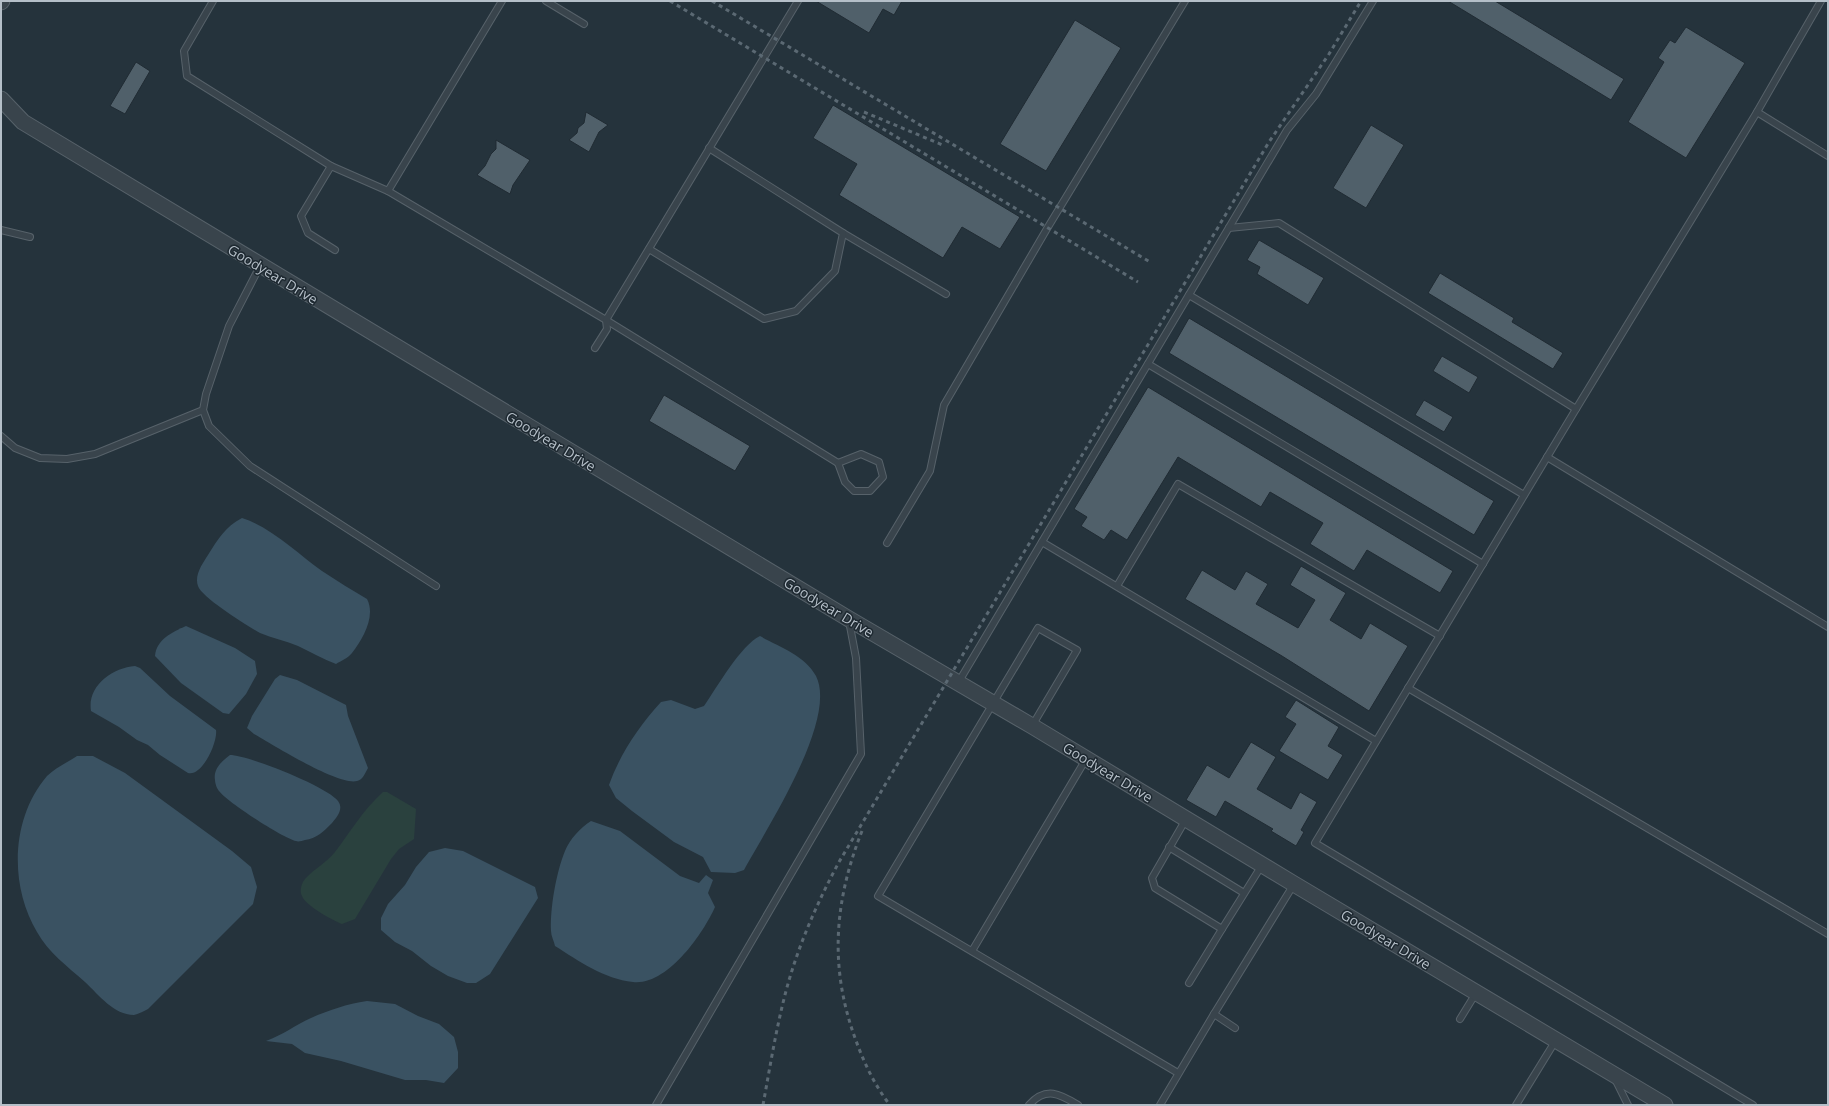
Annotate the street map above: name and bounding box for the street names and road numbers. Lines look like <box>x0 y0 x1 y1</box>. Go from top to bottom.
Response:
street label: Goodyear Drive <box>224 240 322 308</box>
street label: Goodyear Drive <box>502 407 600 475</box>
street label: Goodyear Drive <box>780 573 878 641</box>
street label: Goodyear Drive <box>1059 738 1157 806</box>
street label: Goodyear Drive <box>1337 905 1435 973</box>

